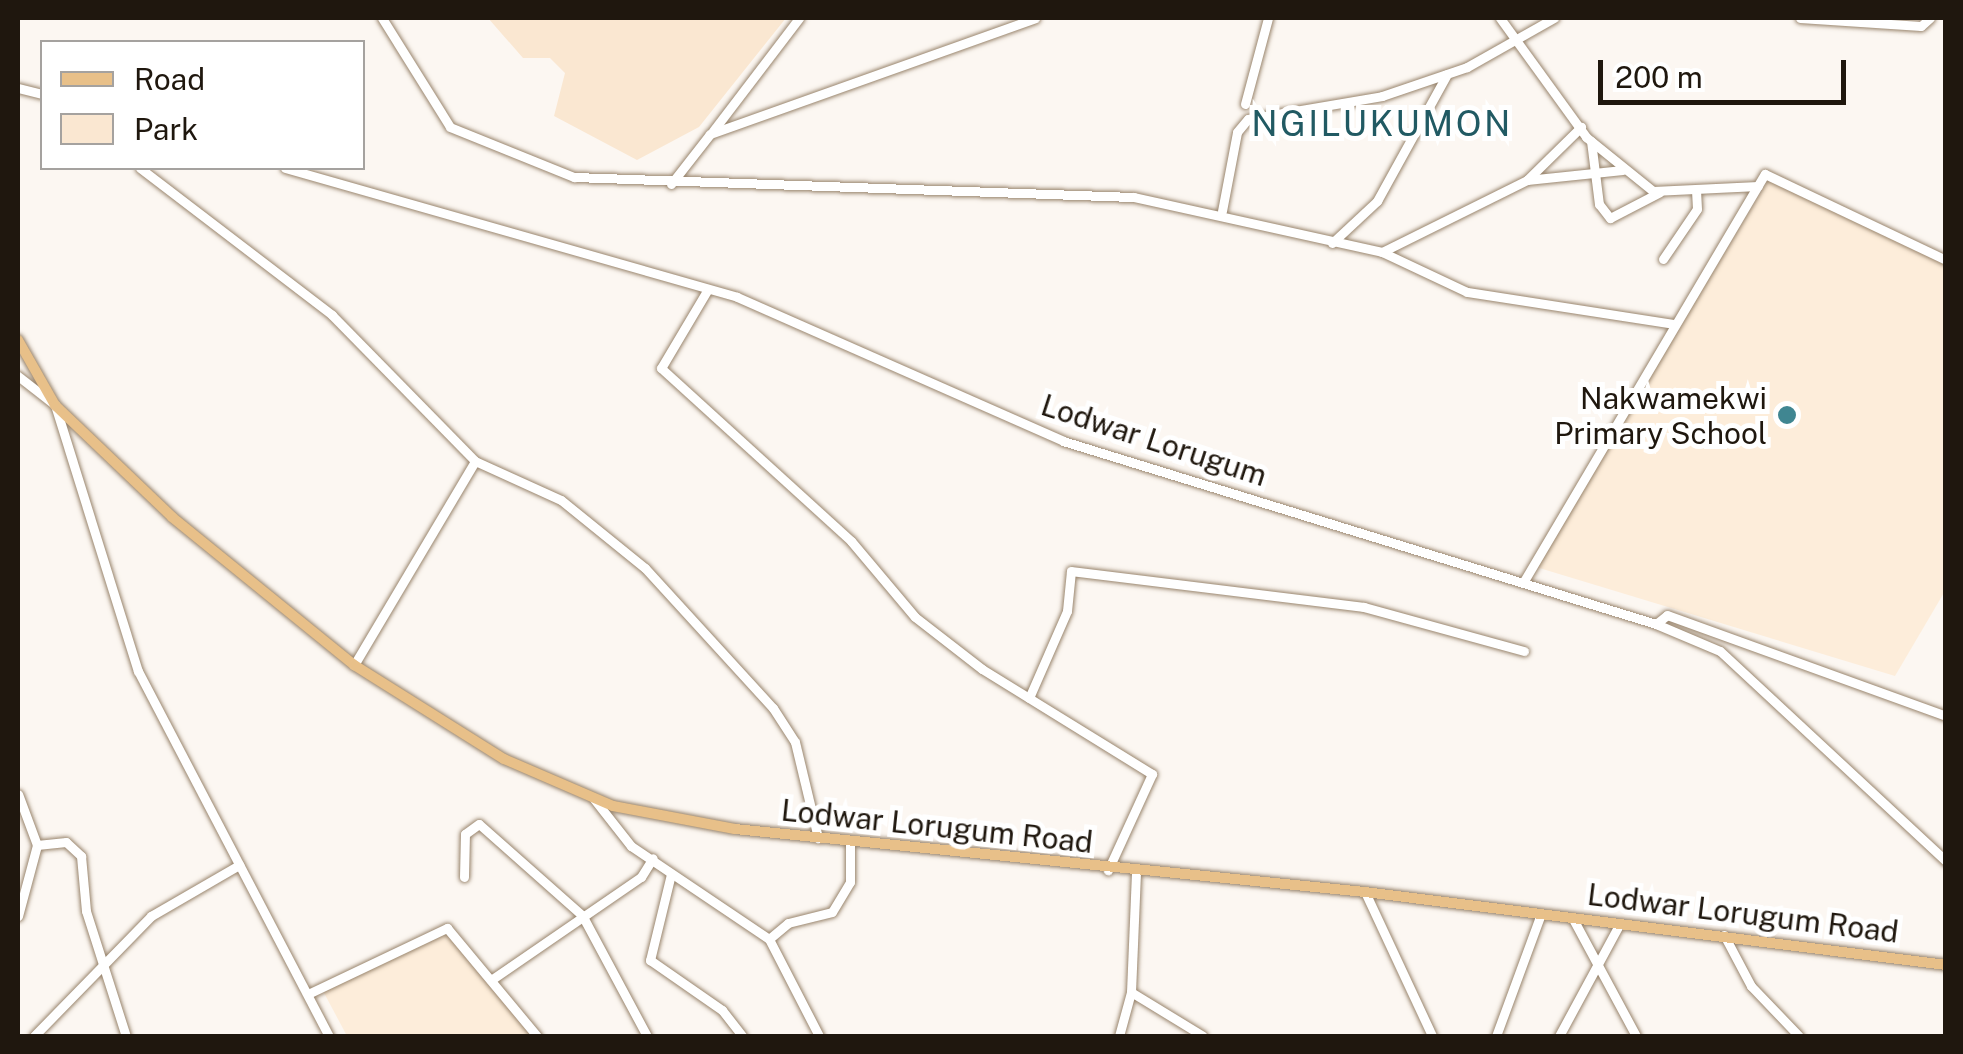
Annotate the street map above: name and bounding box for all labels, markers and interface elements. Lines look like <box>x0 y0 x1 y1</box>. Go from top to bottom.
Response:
legend <box>40 40 365 170</box>
scale bar <box>1603 40 1850 102</box>
text: 200 m <box>1615 59 1703 95</box>
text: Road <box>134 61 205 97</box>
district label: NGILUKUMON <box>1251 103 1513 145</box>
text: Park <box>134 111 198 147</box>
place label: Nakwamekwi Primary School <box>1554 380 1767 450</box>
street label: Lodwar Lorugum <box>1037 387 1271 493</box>
marker: Nakwamekwi Primary School <box>1776 404 1798 426</box>
street label: Lodwar Lorugum Road <box>779 792 1095 860</box>
street label: Lodwar Lorugum Road <box>1585 876 1901 950</box>

